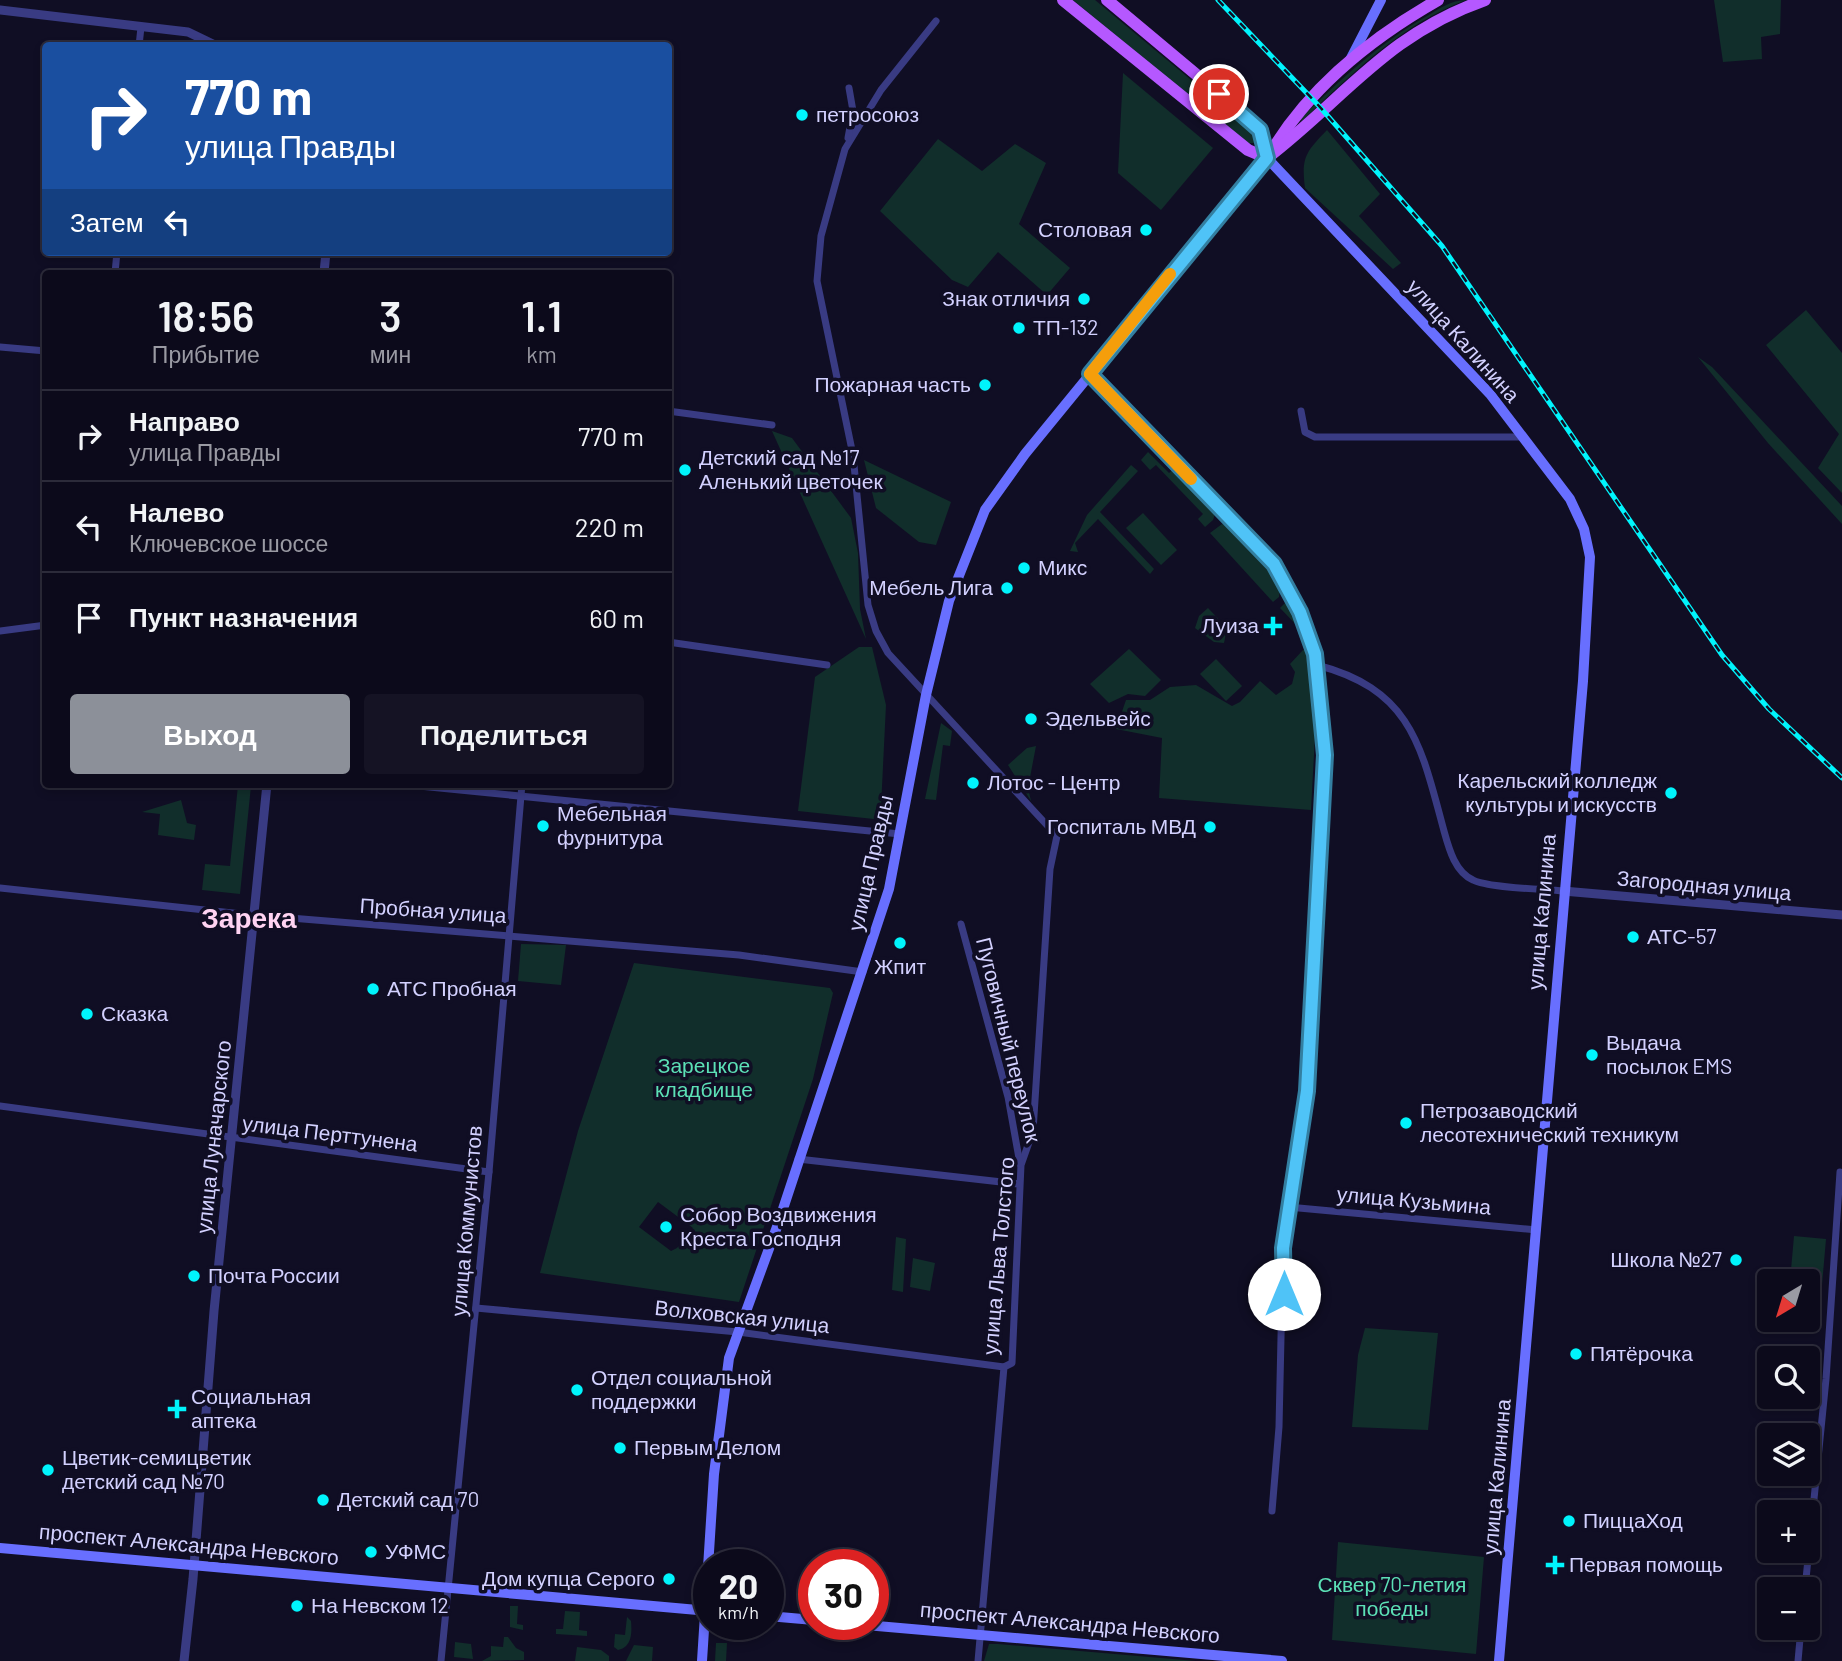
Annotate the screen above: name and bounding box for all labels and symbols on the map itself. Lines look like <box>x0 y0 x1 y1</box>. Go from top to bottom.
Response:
pin <box>1189 64 1249 124</box>
place label: петросоюз <box>816 101 919 126</box>
marker: петросоюз <box>794 107 810 123</box>
place label: Столовая <box>1038 216 1132 241</box>
marker: Столовая <box>1138 222 1154 238</box>
street label: улица Калинина <box>1402 274 1526 407</box>
place label: Знак отличия <box>942 285 1070 310</box>
marker: Знак отличия <box>1076 291 1092 307</box>
place label: ТП-132 <box>1033 314 1099 339</box>
marker: ТП-132 <box>1011 320 1027 336</box>
place label: Пожарная часть <box>815 371 971 396</box>
marker: Пожарная часть <box>977 377 993 393</box>
place label: Детский сад №17 Аленький цветочек <box>699 444 883 493</box>
marker: Детский сад №17 Аленький цветочек <box>677 462 693 478</box>
place label: Микс <box>1038 554 1087 579</box>
marker: Микс <box>1016 560 1032 576</box>
place label: Мебель Лига <box>869 574 993 599</box>
marker: Мебель Лига <box>999 580 1015 596</box>
place label: Луиза <box>1201 612 1259 637</box>
marker: Луиза <box>1265 618 1281 634</box>
place label: Эдельвейс <box>1045 705 1151 730</box>
marker: Эдельвейс <box>1023 711 1039 727</box>
place label: Карельский колледж культуры и искусств <box>1457 767 1657 816</box>
place label: Лотос - Центр <box>987 769 1120 794</box>
marker: Лотос - Центр <box>965 775 981 791</box>
marker: Карельский колледж культуры и искусств <box>1663 785 1679 801</box>
street label: улица Правды <box>842 792 897 933</box>
place label: Мебельная фурнитура <box>557 800 667 849</box>
place label: Госпиталь МВД <box>1047 813 1196 838</box>
marker: Мебельная фурнитура <box>535 818 551 834</box>
marker: Госпиталь МВД <box>1202 819 1218 835</box>
street label: улица Калинина <box>1521 833 1560 991</box>
street label: Загородная улица <box>1616 864 1793 905</box>
street label: Пробная улица <box>359 892 508 927</box>
district label: Зарека <box>201 900 297 934</box>
place label: АТС-57 <box>1647 923 1716 948</box>
marker: АТС-57 <box>1625 929 1641 945</box>
street label: Пуговичный переулок <box>972 934 1047 1146</box>
marker: Жпит <box>892 935 908 951</box>
place label: Жпит <box>874 953 926 978</box>
place label: АТС Пробная <box>387 975 517 1000</box>
marker: АТС Пробная <box>365 981 381 997</box>
place label: Сказка <box>101 1000 169 1025</box>
marker: Сказка <box>79 1006 95 1022</box>
place label: Выдача посылок EMS <box>1606 1029 1732 1078</box>
street label: улица Луначарского <box>190 1039 235 1235</box>
marker: Выдача посылок EMS <box>1584 1047 1600 1063</box>
park label: Зарецкое кладбище <box>655 1052 753 1101</box>
place label: Петрозаводский лесотехнический техникум <box>1420 1097 1679 1146</box>
street label: улица Перттунена <box>241 1109 420 1156</box>
marker: Петрозаводский лесотехнический техникум <box>1398 1115 1414 1131</box>
street label: улица Коммунистов <box>445 1124 486 1317</box>
street label: улица Льва Толстого <box>976 1156 1019 1356</box>
street label: улица Кузьмина <box>1336 1180 1493 1219</box>
place label: Собор Воздвижения Креста Господня <box>680 1201 877 1250</box>
marker: Собор Воздвижения Креста Господня <box>658 1219 674 1235</box>
place label: Школа №27 <box>1610 1246 1722 1271</box>
marker: Школа №27 <box>1728 1252 1744 1268</box>
position arrow <box>1247 1257 1321 1331</box>
place label: Почта России <box>208 1262 340 1287</box>
marker: Почта России <box>186 1268 202 1284</box>
north arrow <box>1757 1269 1820 1332</box>
street label: Волховская улица <box>654 1294 831 1337</box>
place label: Пятёрочка <box>1590 1340 1693 1365</box>
marker: Пятёрочка <box>1568 1346 1584 1362</box>
place label: Отдел социальной поддержки <box>591 1364 772 1413</box>
marker: Отдел социальной поддержки <box>569 1382 585 1398</box>
place label: Социальная аптека <box>191 1383 311 1432</box>
street label: улица Калинина <box>1476 1398 1515 1556</box>
marker: Социальная аптека <box>169 1401 185 1417</box>
place label: Первым Делом <box>634 1434 781 1459</box>
marker: Первым Делом <box>612 1440 628 1456</box>
place label: Цветик-семицветик детский сад №70 <box>62 1444 252 1493</box>
marker: Цветик-семицветик детский сад №70 <box>40 1462 56 1478</box>
place label: Детский сад 70 <box>337 1486 479 1511</box>
marker: Детский сад 70 <box>315 1492 331 1508</box>
place label: ПиццаХод <box>1583 1507 1683 1532</box>
marker: ПиццаХод <box>1561 1513 1577 1529</box>
street label: проспект Александра Невского <box>38 1518 340 1569</box>
place label: УФМС <box>385 1538 446 1563</box>
marker: УФМС <box>363 1544 379 1560</box>
speed limit sign: 30 <box>798 1549 889 1640</box>
place label: Первая помощь <box>1569 1551 1723 1576</box>
marker: Первая помощь <box>1547 1557 1563 1573</box>
place label: Дом купца Серого <box>482 1565 655 1590</box>
marker: Дом купца Серого <box>661 1571 677 1587</box>
park label: Сквер 70-летия победы <box>1318 1571 1466 1620</box>
place label: На Невском 12 <box>311 1592 449 1617</box>
street label: проспект Александра Невского <box>919 1596 1221 1647</box>
marker: На Невском 12 <box>289 1598 305 1614</box>

